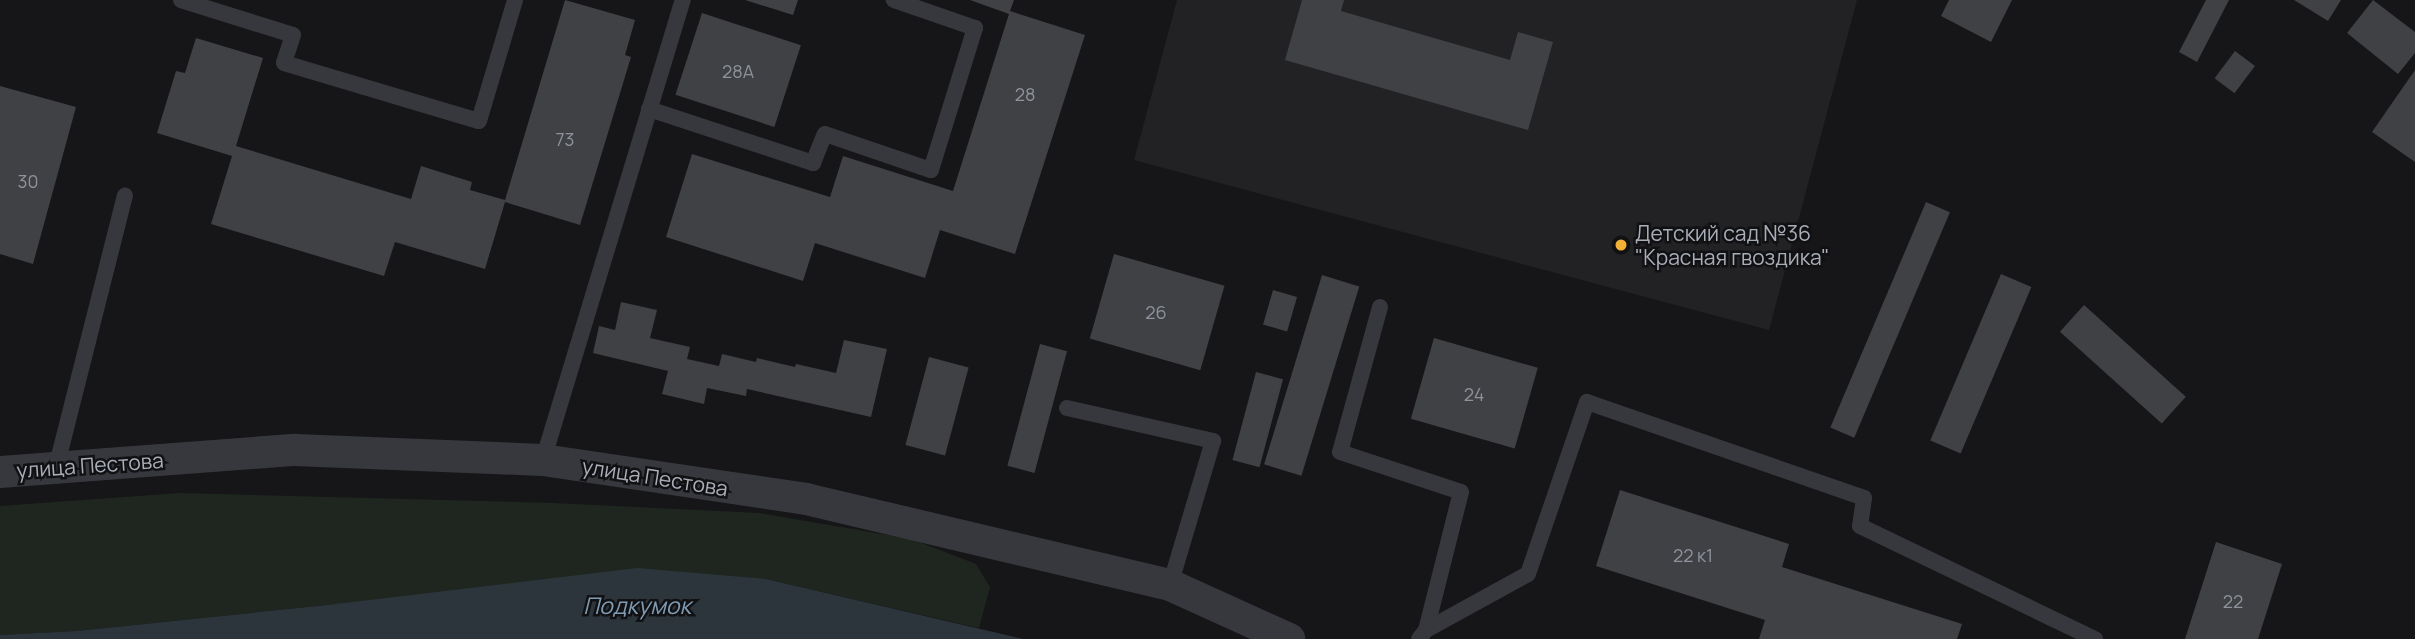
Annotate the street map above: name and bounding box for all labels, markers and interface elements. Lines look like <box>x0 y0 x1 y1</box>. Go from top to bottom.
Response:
house number: 28А <box>722 60 754 82</box>
house number: 28 <box>1015 83 1035 105</box>
house number: 73 <box>556 128 574 150</box>
house number: 30 <box>18 170 38 192</box>
place label: Детский сад №36 "Красная гвоздика" <box>1635 220 1830 270</box>
marker: Детский сад №36 "Красная гвоздика" <box>1613 237 1629 253</box>
house number: 26 <box>1145 301 1167 323</box>
house number: 24 <box>1464 383 1484 405</box>
street label: улица Пестова <box>16 447 164 483</box>
street label: улица Пестова <box>580 453 730 501</box>
house number: 22 к1 <box>1673 544 1713 566</box>
house number: 22 <box>2223 590 2243 612</box>
water label: Подкумок <box>583 591 691 619</box>

